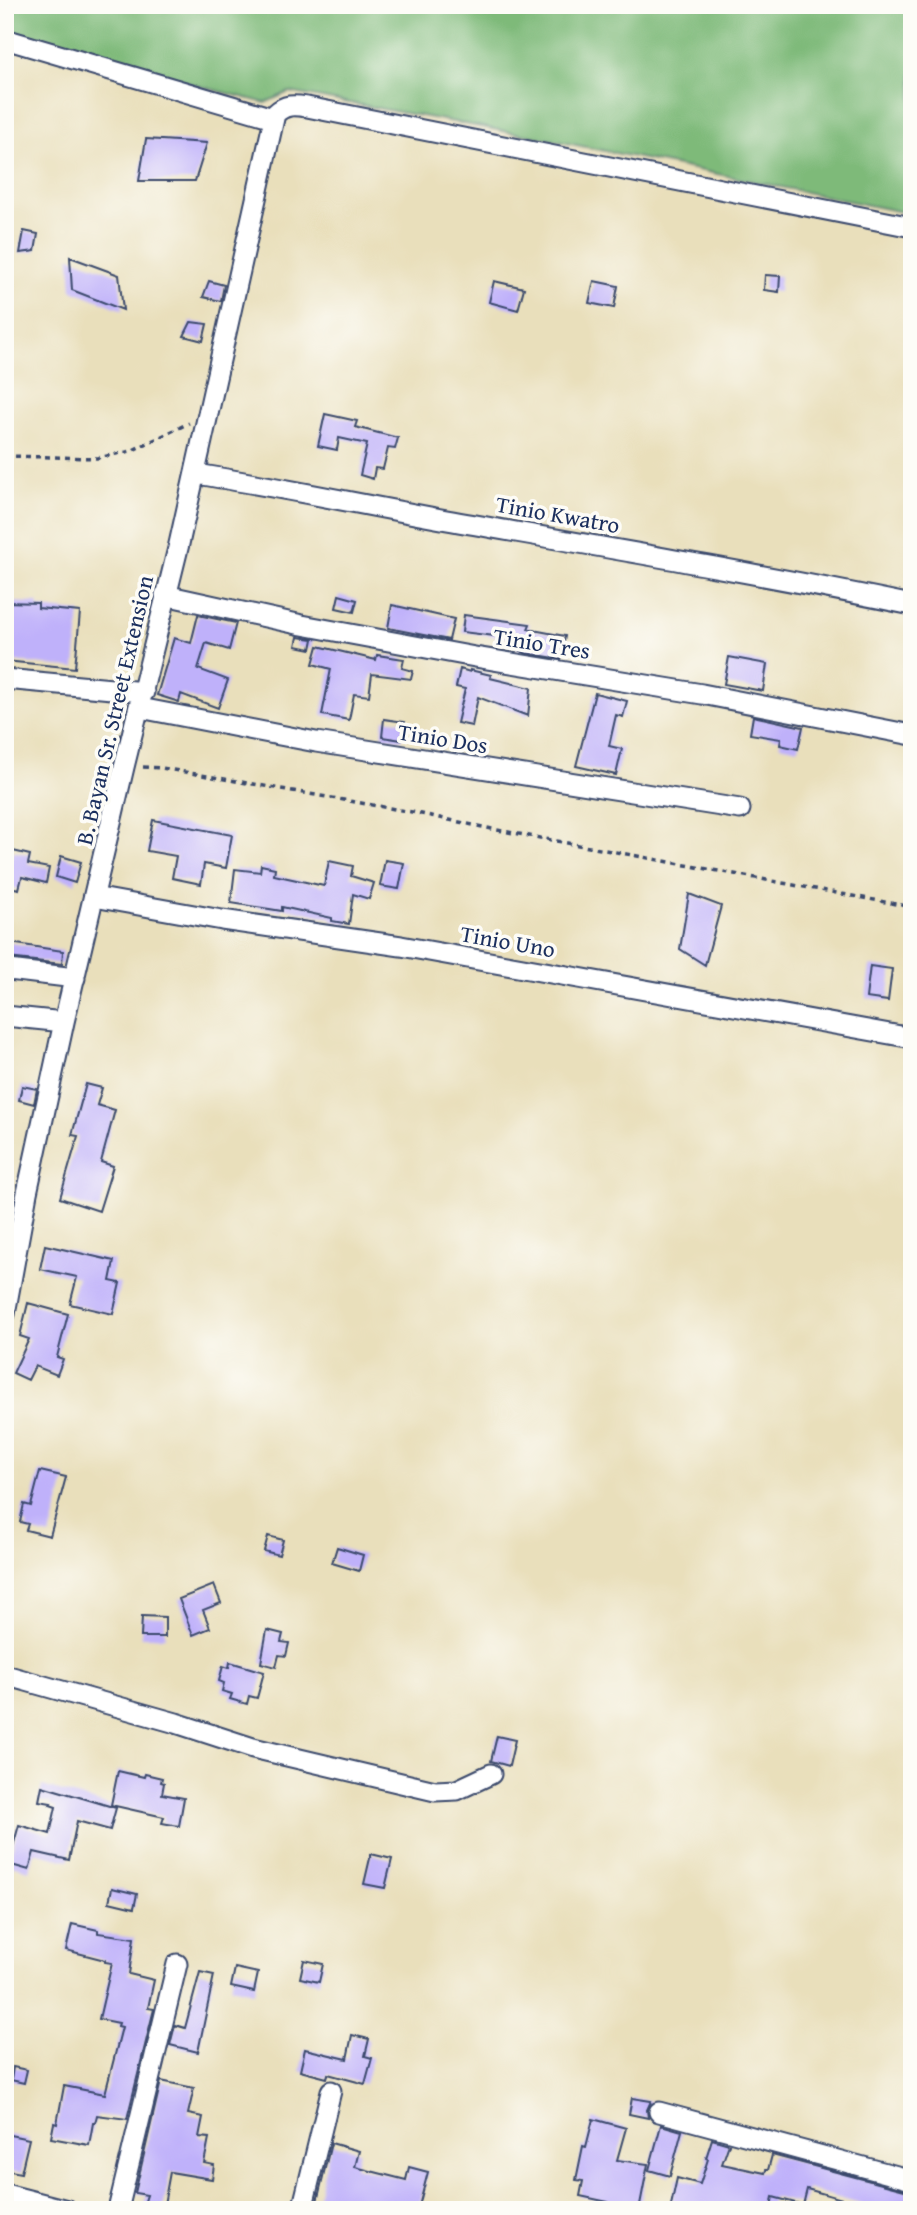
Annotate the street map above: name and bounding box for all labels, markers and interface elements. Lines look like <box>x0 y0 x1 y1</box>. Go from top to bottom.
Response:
street label: Tinio Kwatro <box>494 487 622 541</box>
street label: B. Bayan Sr. Street Extension <box>67 572 161 848</box>
street label: Tinio Tres <box>491 619 593 667</box>
street label: Tinio Dos <box>396 715 490 761</box>
street label: Tinio Uno <box>458 916 558 966</box>

